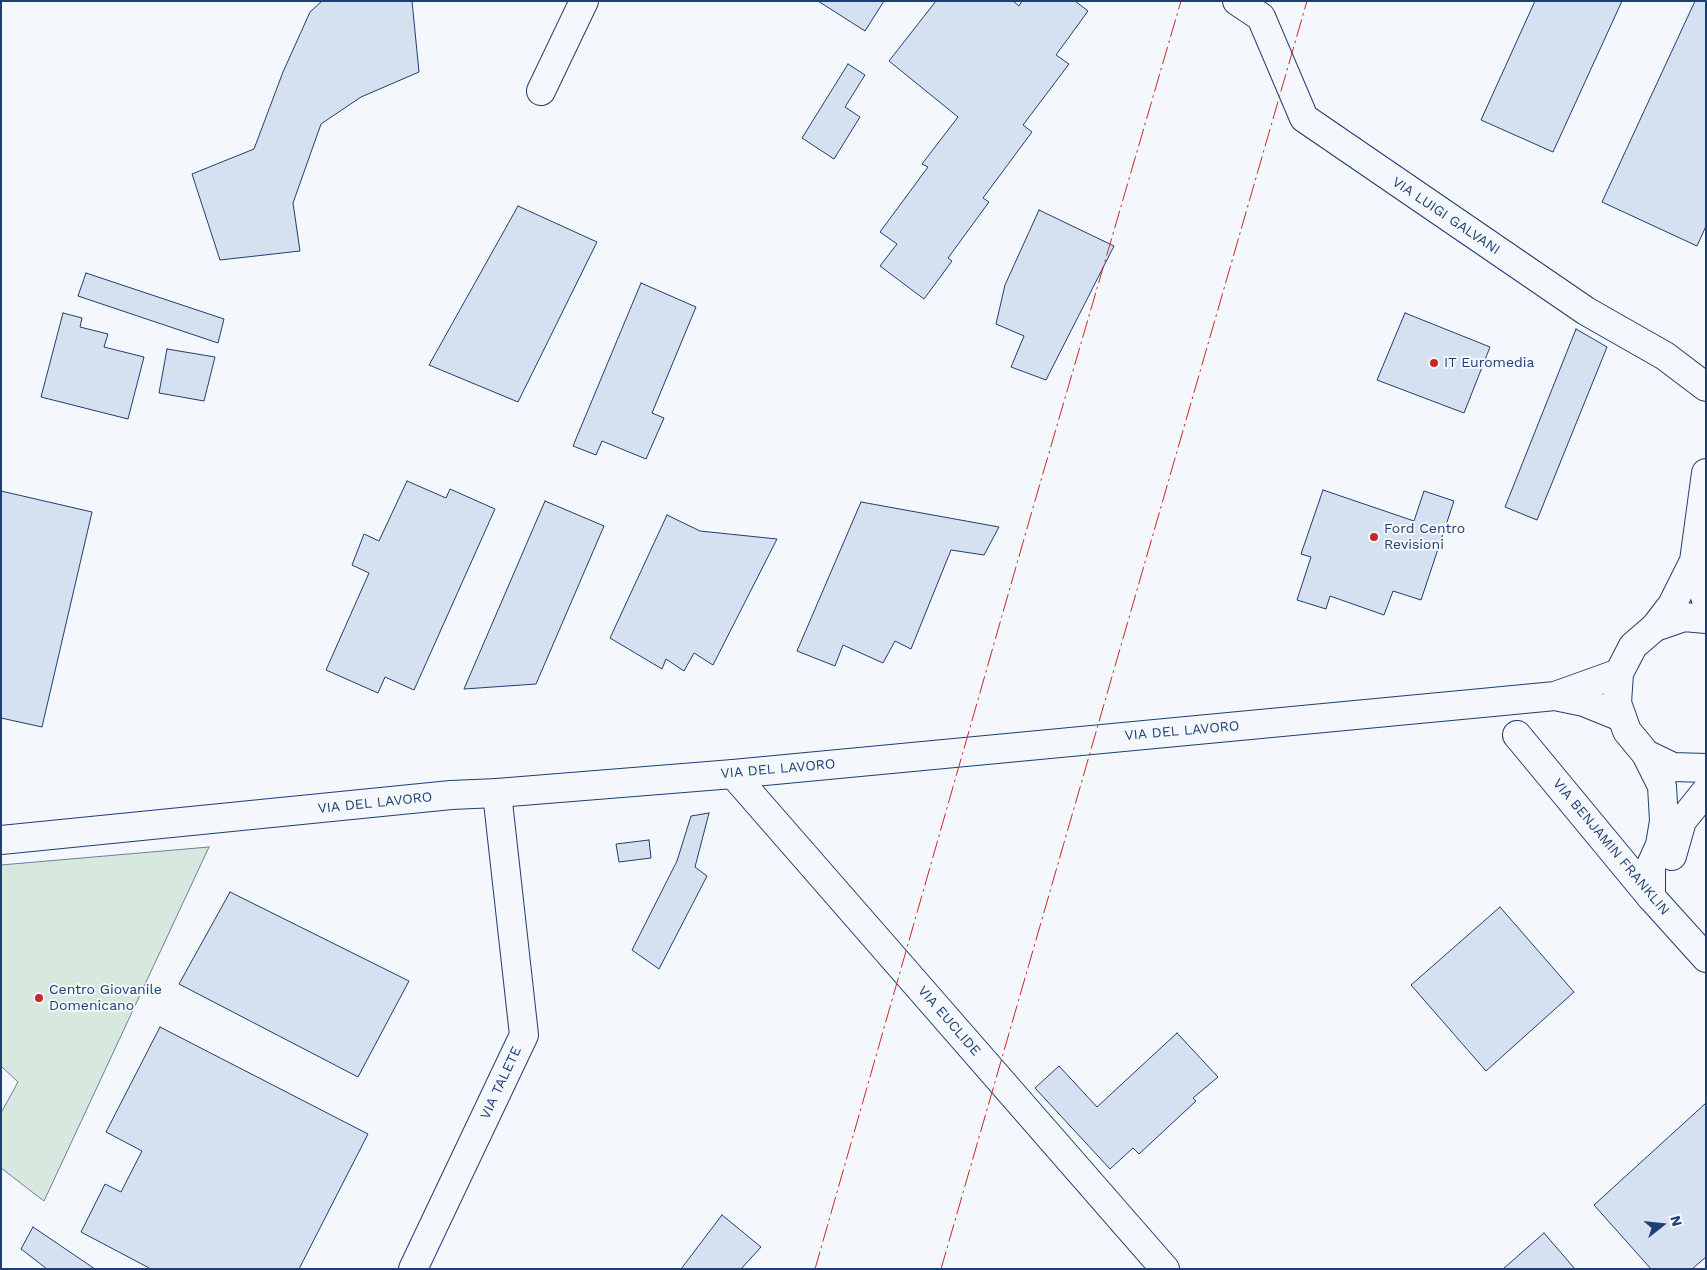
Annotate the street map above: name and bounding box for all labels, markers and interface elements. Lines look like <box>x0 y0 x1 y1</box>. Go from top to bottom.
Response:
street label: VIA LUIGI GALVANI <box>1389 174 1503 258</box>
place label: IT Euromedia <box>1444 355 1534 371</box>
marker: IT Euromedia <box>1428 357 1440 369</box>
place label: Ford Centro Revisioni <box>1384 521 1465 554</box>
marker: Ford Centro Revisioni <box>1368 531 1380 543</box>
street label: VIA DEL LAVORO <box>1124 718 1240 744</box>
street label: VIA DEL LAVORO <box>720 756 836 782</box>
street label: VIA BENJAMIN FRANKLIN <box>1549 775 1673 919</box>
street label: VIA DEL LAVORO <box>317 789 433 817</box>
place label: Centro Giovanile Domenicano <box>49 982 162 1014</box>
street label: VIA EUCLIDE <box>914 983 984 1059</box>
marker: Centro Giovanile Domenicano <box>33 992 45 1004</box>
street label: VIA TALETE <box>477 1044 525 1122</box>
north arrow <box>1637 1200 1687 1250</box>
text: N <box>1667 1214 1686 1228</box>

